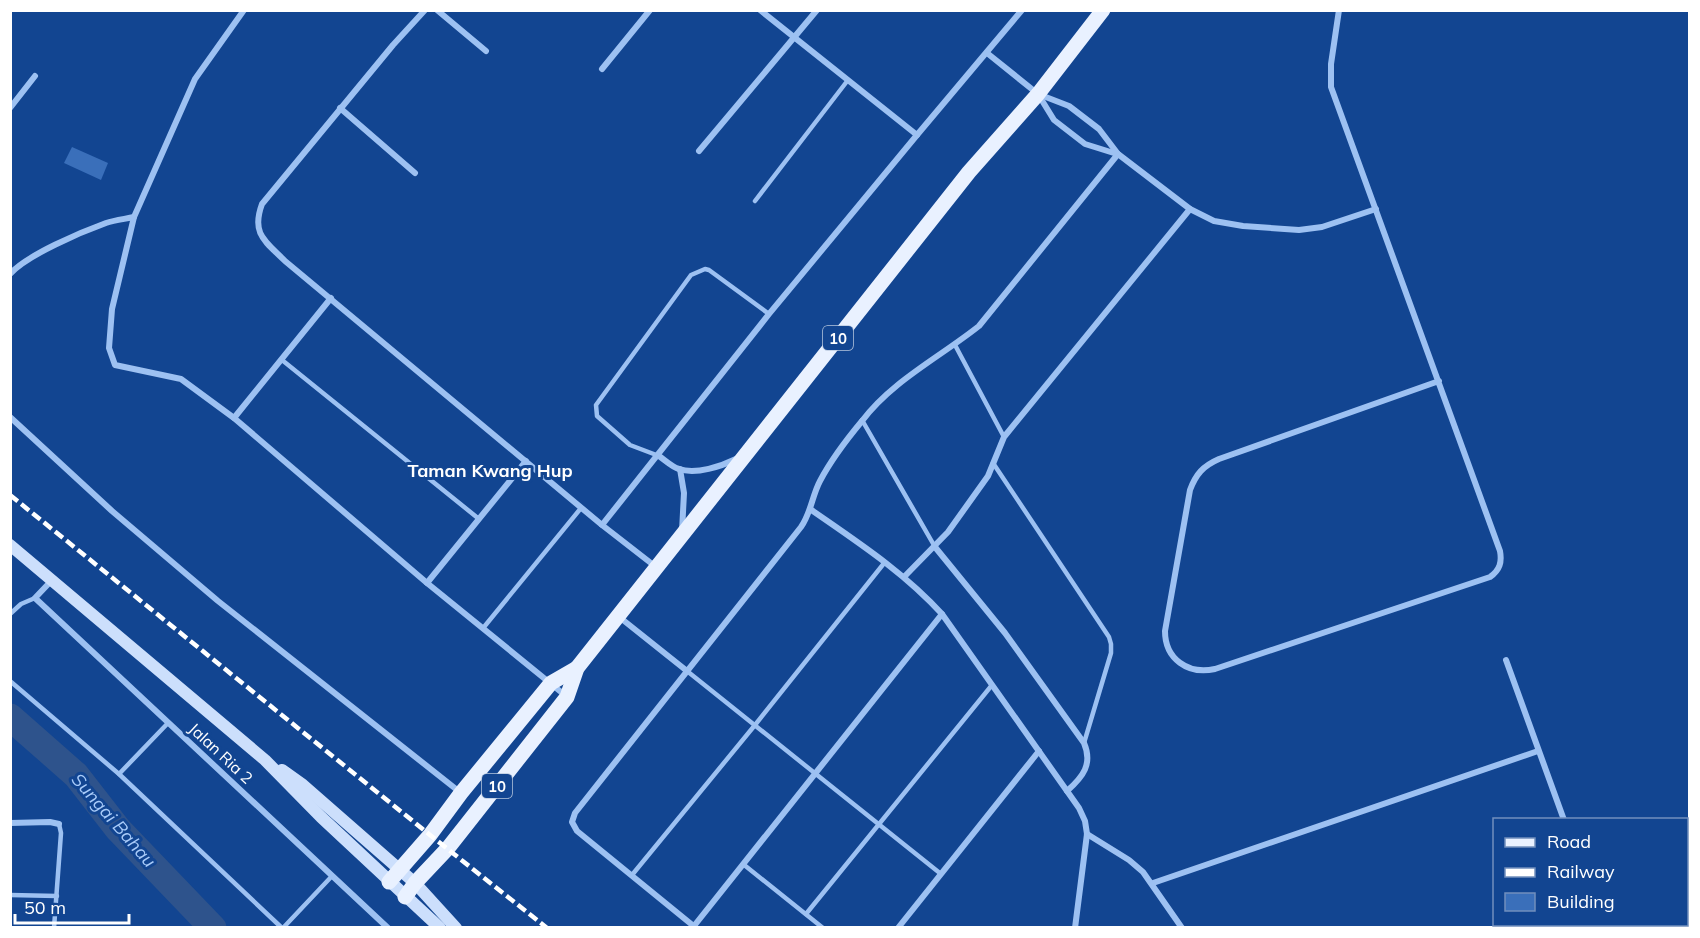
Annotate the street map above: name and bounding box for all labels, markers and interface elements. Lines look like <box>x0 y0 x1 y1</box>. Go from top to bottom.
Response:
road number: 10 <box>823 326 853 350</box>
district label: Taman Kwang Hup <box>407 459 573 482</box>
street label: Jalan Ria 2 <box>185 718 257 788</box>
water label: Sungai Bahau <box>67 768 161 872</box>
road number: 10 <box>482 774 512 798</box>
legend <box>1493 818 1688 926</box>
text: Road <box>1547 830 1591 853</box>
text: Railway <box>1547 860 1615 883</box>
scale bar <box>15 887 129 925</box>
text: Building <box>1547 890 1615 913</box>
text: 50 m <box>24 896 66 919</box>

